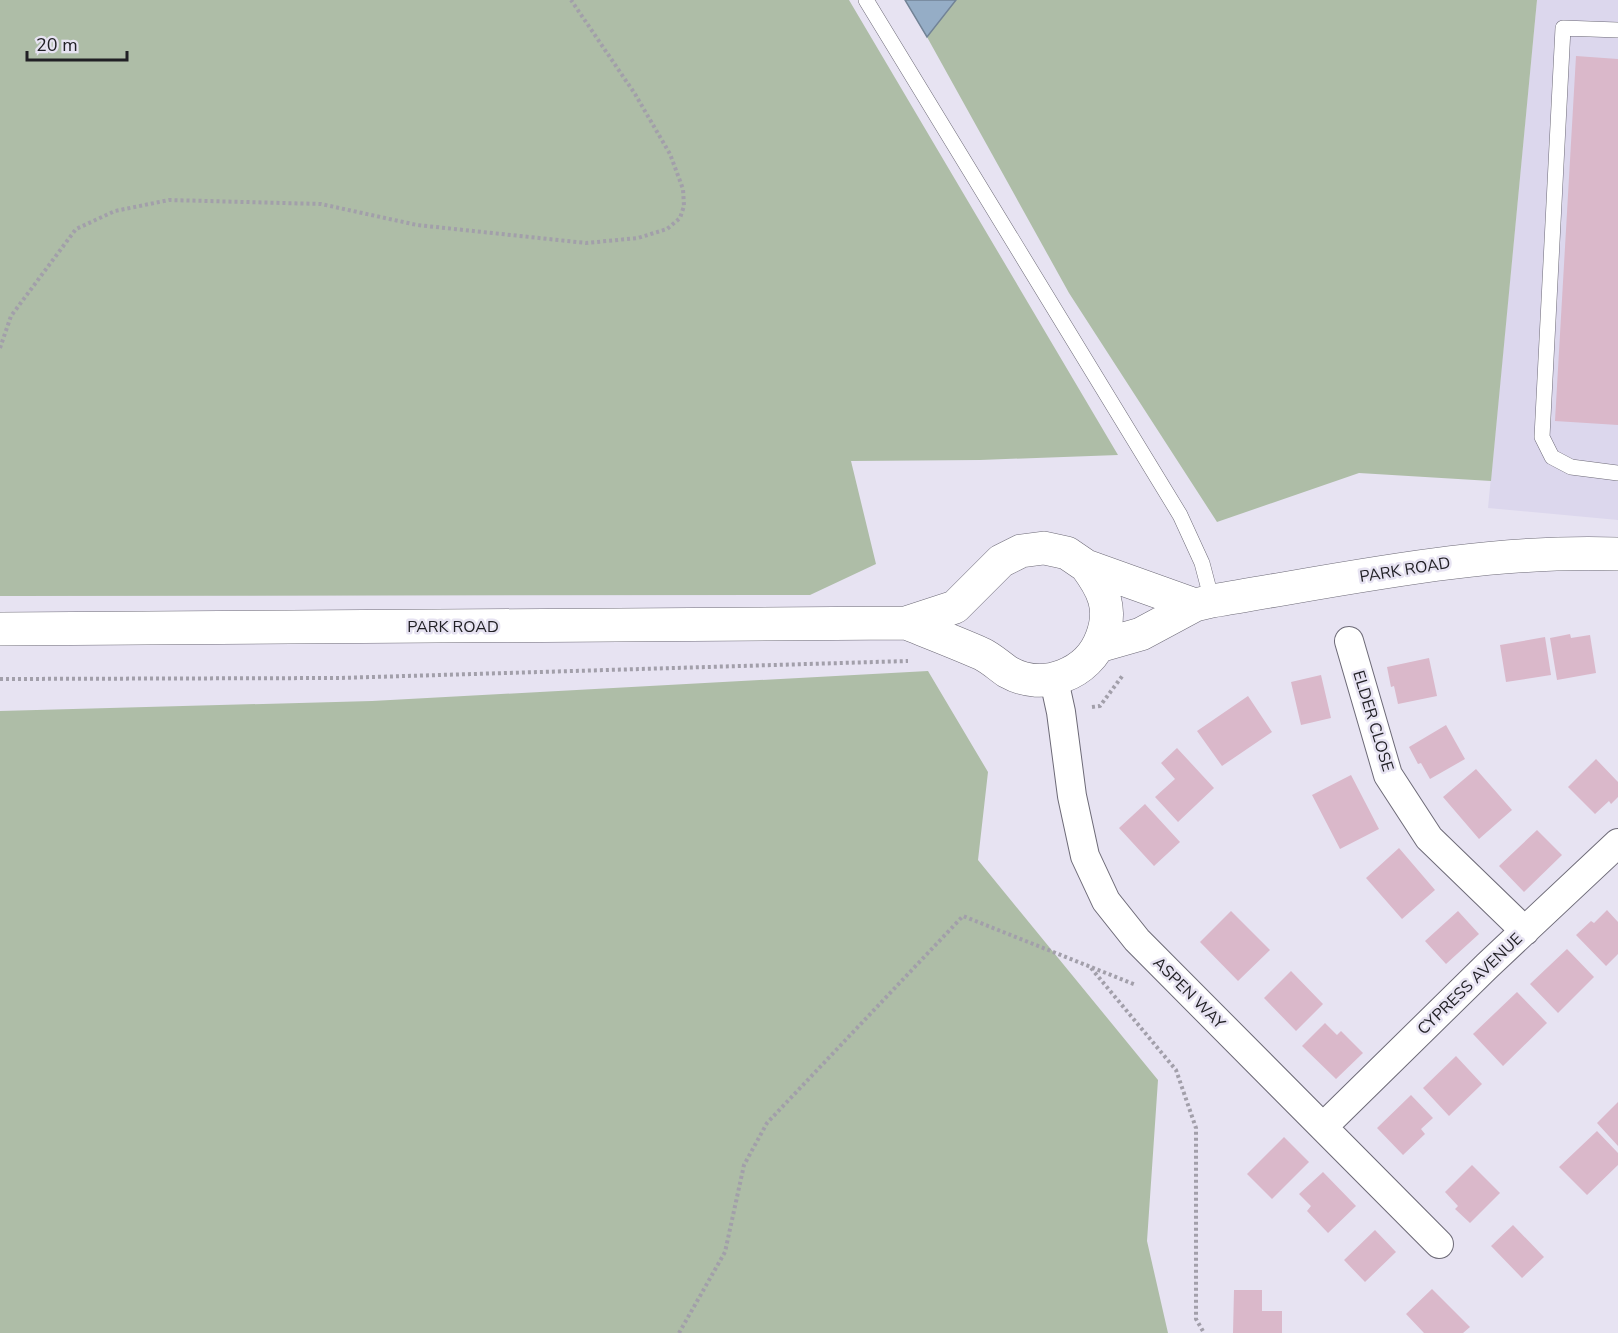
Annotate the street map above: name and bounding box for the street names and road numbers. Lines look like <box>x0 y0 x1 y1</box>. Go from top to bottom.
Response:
street label: PARK ROAD <box>1358 552 1452 588</box>
street label: PARK ROAD <box>407 616 499 638</box>
street label: ELDER CLOSE <box>1347 668 1399 774</box>
street label: CYPRESS AVENUE <box>1413 928 1527 1040</box>
street label: ASPEN WAY <box>1148 952 1230 1034</box>

